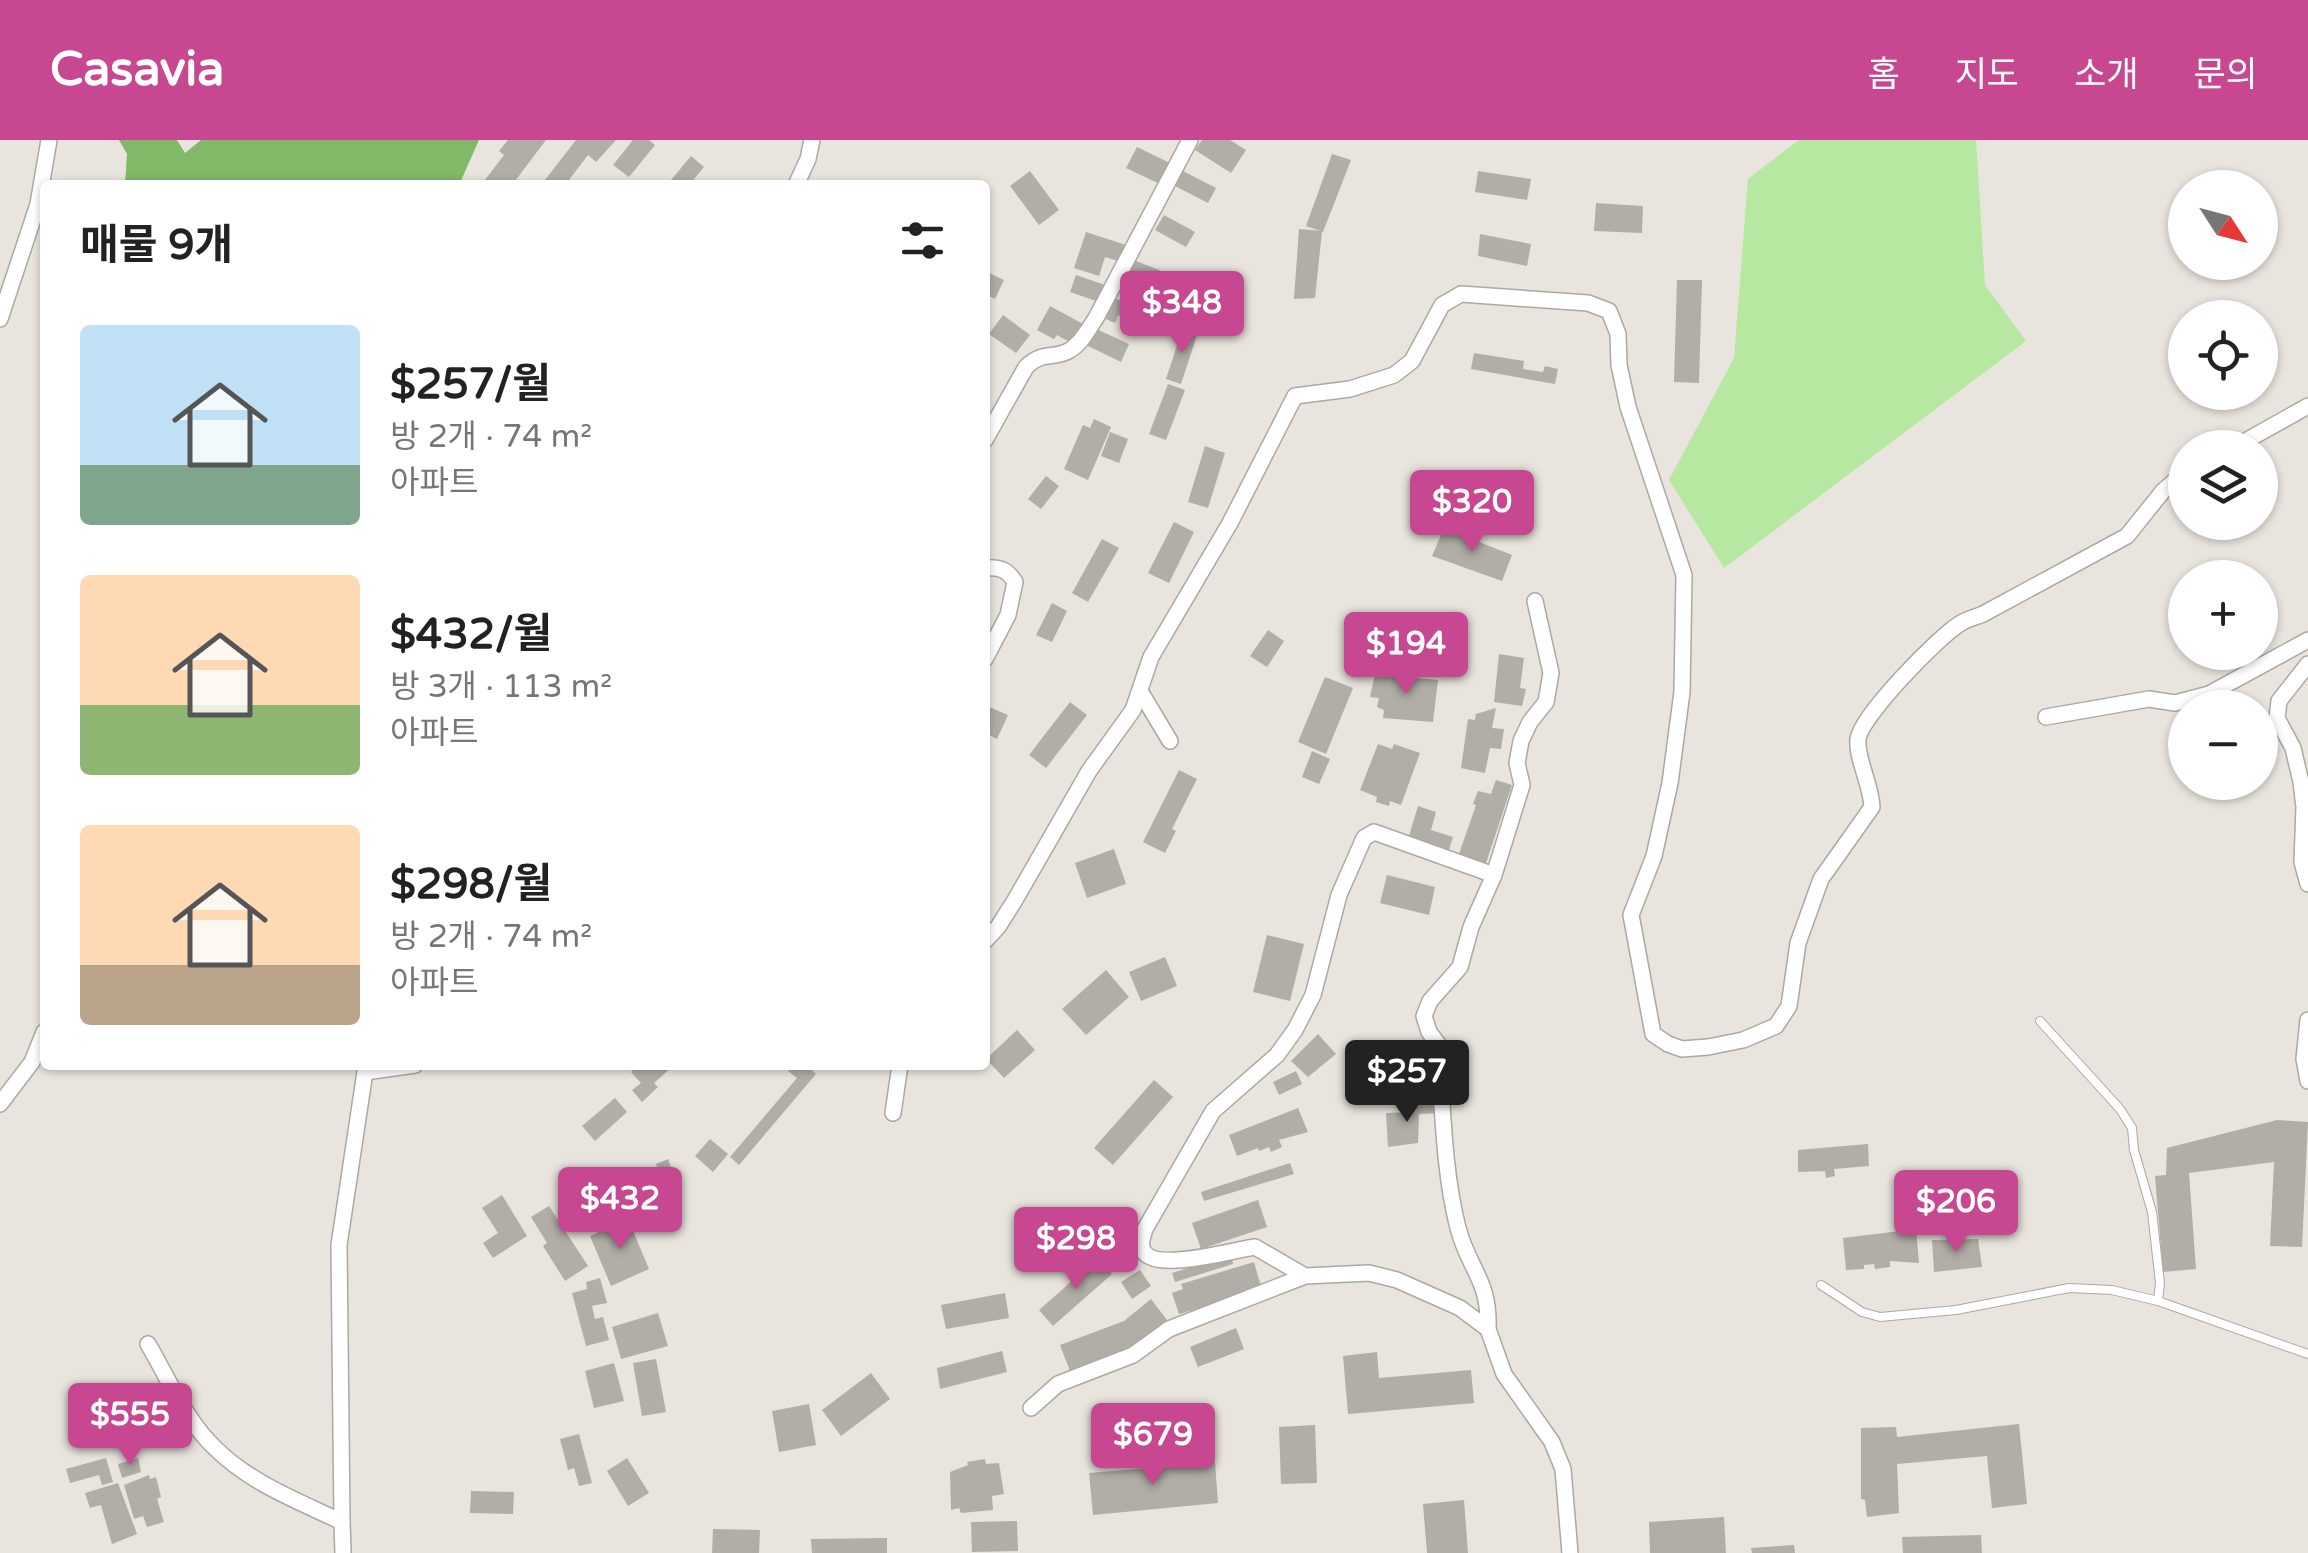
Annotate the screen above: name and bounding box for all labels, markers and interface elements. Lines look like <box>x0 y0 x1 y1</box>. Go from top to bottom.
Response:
text: Casavia <box>50 41 224 99</box>
text: 홈 <box>1868 54 1900 96</box>
text: 지도 <box>1955 54 2019 96</box>
text: 소개 <box>2074 54 2139 96</box>
text: 문의 <box>2194 54 2258 96</box>
north arrow <box>2168 170 2278 280</box>
map controls <box>2168 170 2278 800</box>
icon: filters <box>895 213 950 268</box>
text: 매물 9개 <box>80 220 233 271</box>
pin: $348 <box>1123 271 1241 356</box>
text: $348 <box>1142 284 1222 322</box>
button: locate <box>2168 300 2278 410</box>
text: $257/월 <box>390 359 551 410</box>
icon: home <box>160 365 280 485</box>
text: 방 2개 · 74 m² <box>390 418 592 456</box>
button: layers <box>2168 430 2278 540</box>
text: 아파트 <box>390 464 478 502</box>
pin: $320 <box>1413 470 1531 555</box>
text: $320 <box>1432 483 1512 521</box>
button: + <box>2168 560 2278 670</box>
text: $432/월 <box>390 609 552 660</box>
pin: $194 <box>1347 612 1465 697</box>
icon: home <box>160 615 280 735</box>
text: $194 <box>1366 625 1446 663</box>
text: 방 3개 · 113 m² <box>390 668 612 706</box>
button: − <box>2168 690 2278 800</box>
text: 아파트 <box>390 714 478 752</box>
text: $298/월 <box>390 859 552 910</box>
icon: home <box>160 865 280 985</box>
text: 방 2개 · 74 m² <box>390 918 592 956</box>
text: 아파트 <box>390 964 478 1002</box>
pin: $257 <box>1348 1040 1466 1125</box>
text: $257 <box>1367 1053 1447 1091</box>
pin: $432 <box>561 1167 679 1252</box>
pin: $206 <box>1897 1170 2015 1255</box>
text: $432 <box>580 1180 660 1218</box>
text: $206 <box>1916 1183 1996 1221</box>
pin: $298 <box>1017 1207 1135 1292</box>
text: $298 <box>1036 1220 1116 1258</box>
pin: $555 <box>71 1383 189 1468</box>
text: $555 <box>90 1396 170 1434</box>
pin: $679 <box>1094 1403 1212 1488</box>
text: $679 <box>1113 1416 1193 1454</box>

